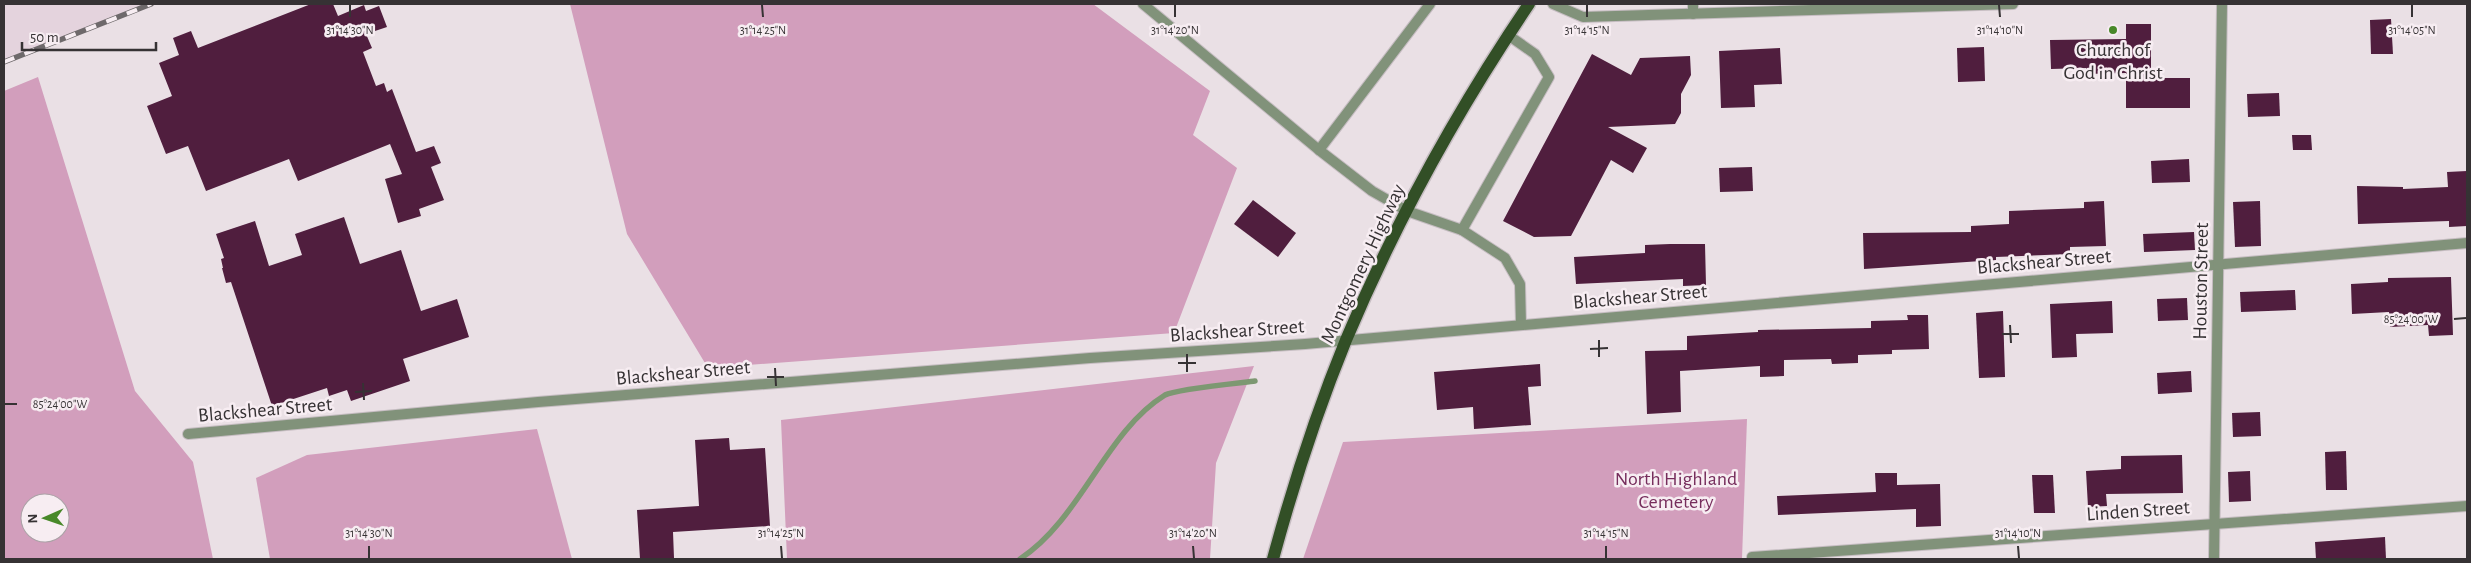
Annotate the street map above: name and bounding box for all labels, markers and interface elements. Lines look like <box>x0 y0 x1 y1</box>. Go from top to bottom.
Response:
scale bar <box>22 20 156 52</box>
text: 31°14'30"N <box>326 24 374 36</box>
text: 31°14'25"N <box>740 24 786 36</box>
text: 31°14'20"N <box>1151 24 1199 36</box>
text: 31°14'15"N <box>1564 24 1610 36</box>
text: 31°14'10"N <box>1977 24 2023 36</box>
marker: Church of God in Christ <box>2107 24 2119 36</box>
text: 31°14'05"N <box>2388 24 2436 36</box>
text: 50 m <box>30 30 59 45</box>
place label: Church of God in Christ <box>2063 40 2163 83</box>
street label: Montgomery Highway <box>1317 181 1409 347</box>
street label: Houston Street <box>2190 222 2212 340</box>
street label: Blackshear Street <box>1976 246 2113 278</box>
street label: Blackshear Street <box>1572 281 1709 313</box>
text: 85°24'00"W <box>2384 313 2438 325</box>
street label: Blackshear Street <box>1169 316 1305 346</box>
street label: Blackshear Street <box>615 357 752 389</box>
street label: Blackshear Street <box>197 394 334 426</box>
text: 85°24'00"W <box>33 398 87 410</box>
park label: North Highland Cemetery <box>1615 469 1737 512</box>
north arrow <box>20 493 70 543</box>
street label: Linden Street <box>2086 497 2191 525</box>
text: N <box>26 513 40 524</box>
text: 31°14'30"N <box>345 527 393 539</box>
text: 31°14'25"N <box>758 527 804 539</box>
text: 31°14'20"N <box>1169 527 1217 539</box>
text: 31°14'15"N <box>1583 527 1629 539</box>
text: 31°14'10"N <box>1995 527 2041 539</box>

